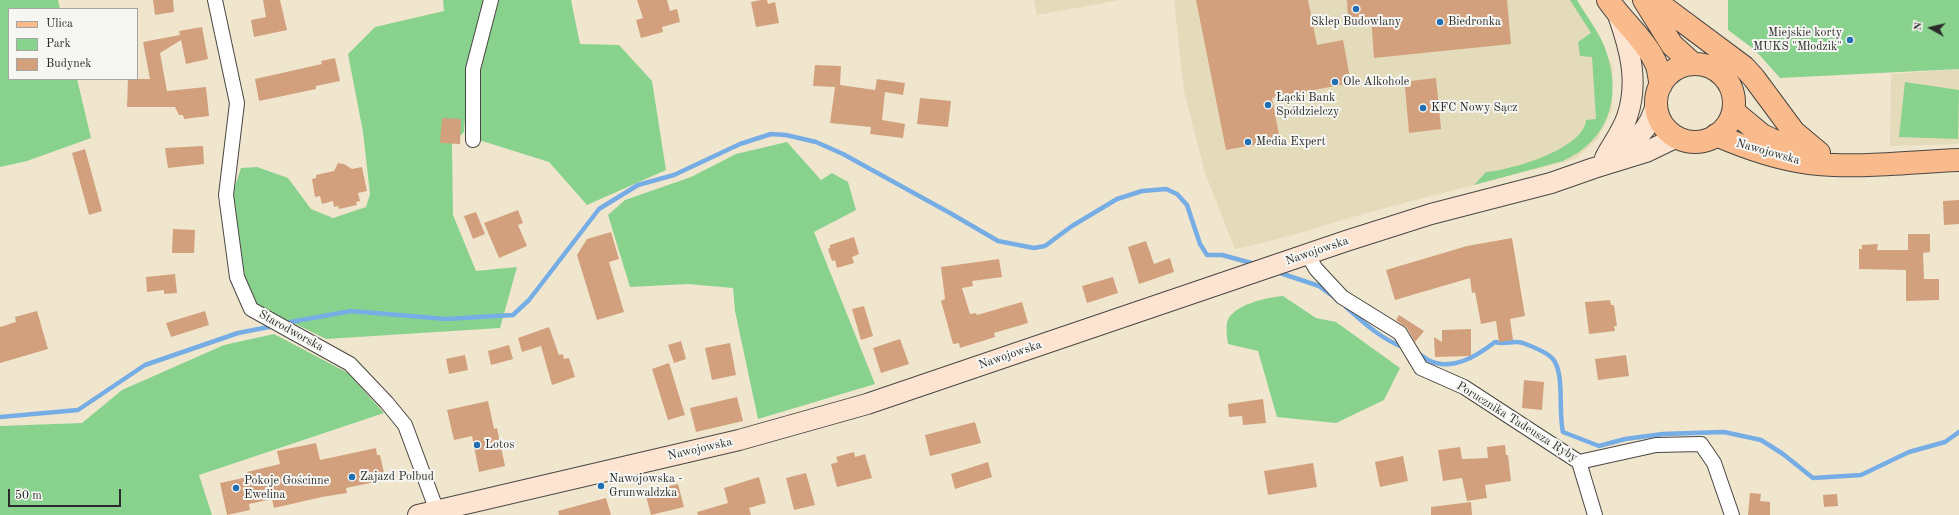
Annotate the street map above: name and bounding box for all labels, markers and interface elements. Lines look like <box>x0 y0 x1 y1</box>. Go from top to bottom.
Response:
marker: Sklep Budowlany <box>1351 4 1361 14</box>
legend <box>8 8 138 80</box>
north arrow <box>1911 8 1951 48</box>
place label: Sklep Budowlany <box>1311 15 1401 29</box>
place label: Biedronka <box>1448 15 1501 29</box>
marker: Biedronka <box>1435 17 1445 27</box>
text: Ulica <box>46 18 73 30</box>
text: N <box>1913 21 1925 31</box>
place label: Miejskie korty MUKS "Młodzik" <box>1753 26 1842 54</box>
marker: Miejskie korty MUKS "Młodzik" <box>1845 35 1855 45</box>
text: Park <box>46 38 71 50</box>
text: Budynek <box>46 58 92 70</box>
place label: Ole Alkohole <box>1343 75 1409 89</box>
marker: Ole Alkohole <box>1330 77 1340 87</box>
place label: Łącki Bank Spółdzielczy <box>1276 91 1339 119</box>
marker: Łącki Bank Spółdzielczy <box>1263 100 1273 110</box>
place label: KFC Nowy Sącz <box>1431 101 1517 115</box>
marker: KFC Nowy Sącz <box>1418 103 1428 113</box>
place label: Media Expert <box>1256 135 1326 149</box>
street label: Nawojowska <box>1734 136 1802 168</box>
marker: Media Expert <box>1243 137 1253 147</box>
street label: Nawojowska <box>1284 233 1350 269</box>
street label: Starodworska <box>256 307 326 355</box>
street label: Nawojowska <box>977 337 1043 373</box>
street label: Porucznika Tadeusza Ryby <box>1454 379 1580 465</box>
street label: Nawojowska <box>666 435 734 463</box>
place label: Lotos <box>485 438 514 452</box>
marker: Lotos <box>472 440 482 450</box>
place label: Zajazd Polbud <box>360 470 434 484</box>
marker: Zajazd Polbud <box>347 472 357 482</box>
place label: Nawojowska - Grunwaldzka <box>609 472 683 500</box>
place label: Pokoje Gościnne Ewelina <box>244 474 329 502</box>
scale bar <box>10 481 123 507</box>
marker: Nawojowska - Grunwaldzka <box>596 481 606 491</box>
marker: Pokoje Gościnne Ewelina <box>231 483 241 493</box>
text: 50 m <box>15 490 42 502</box>

